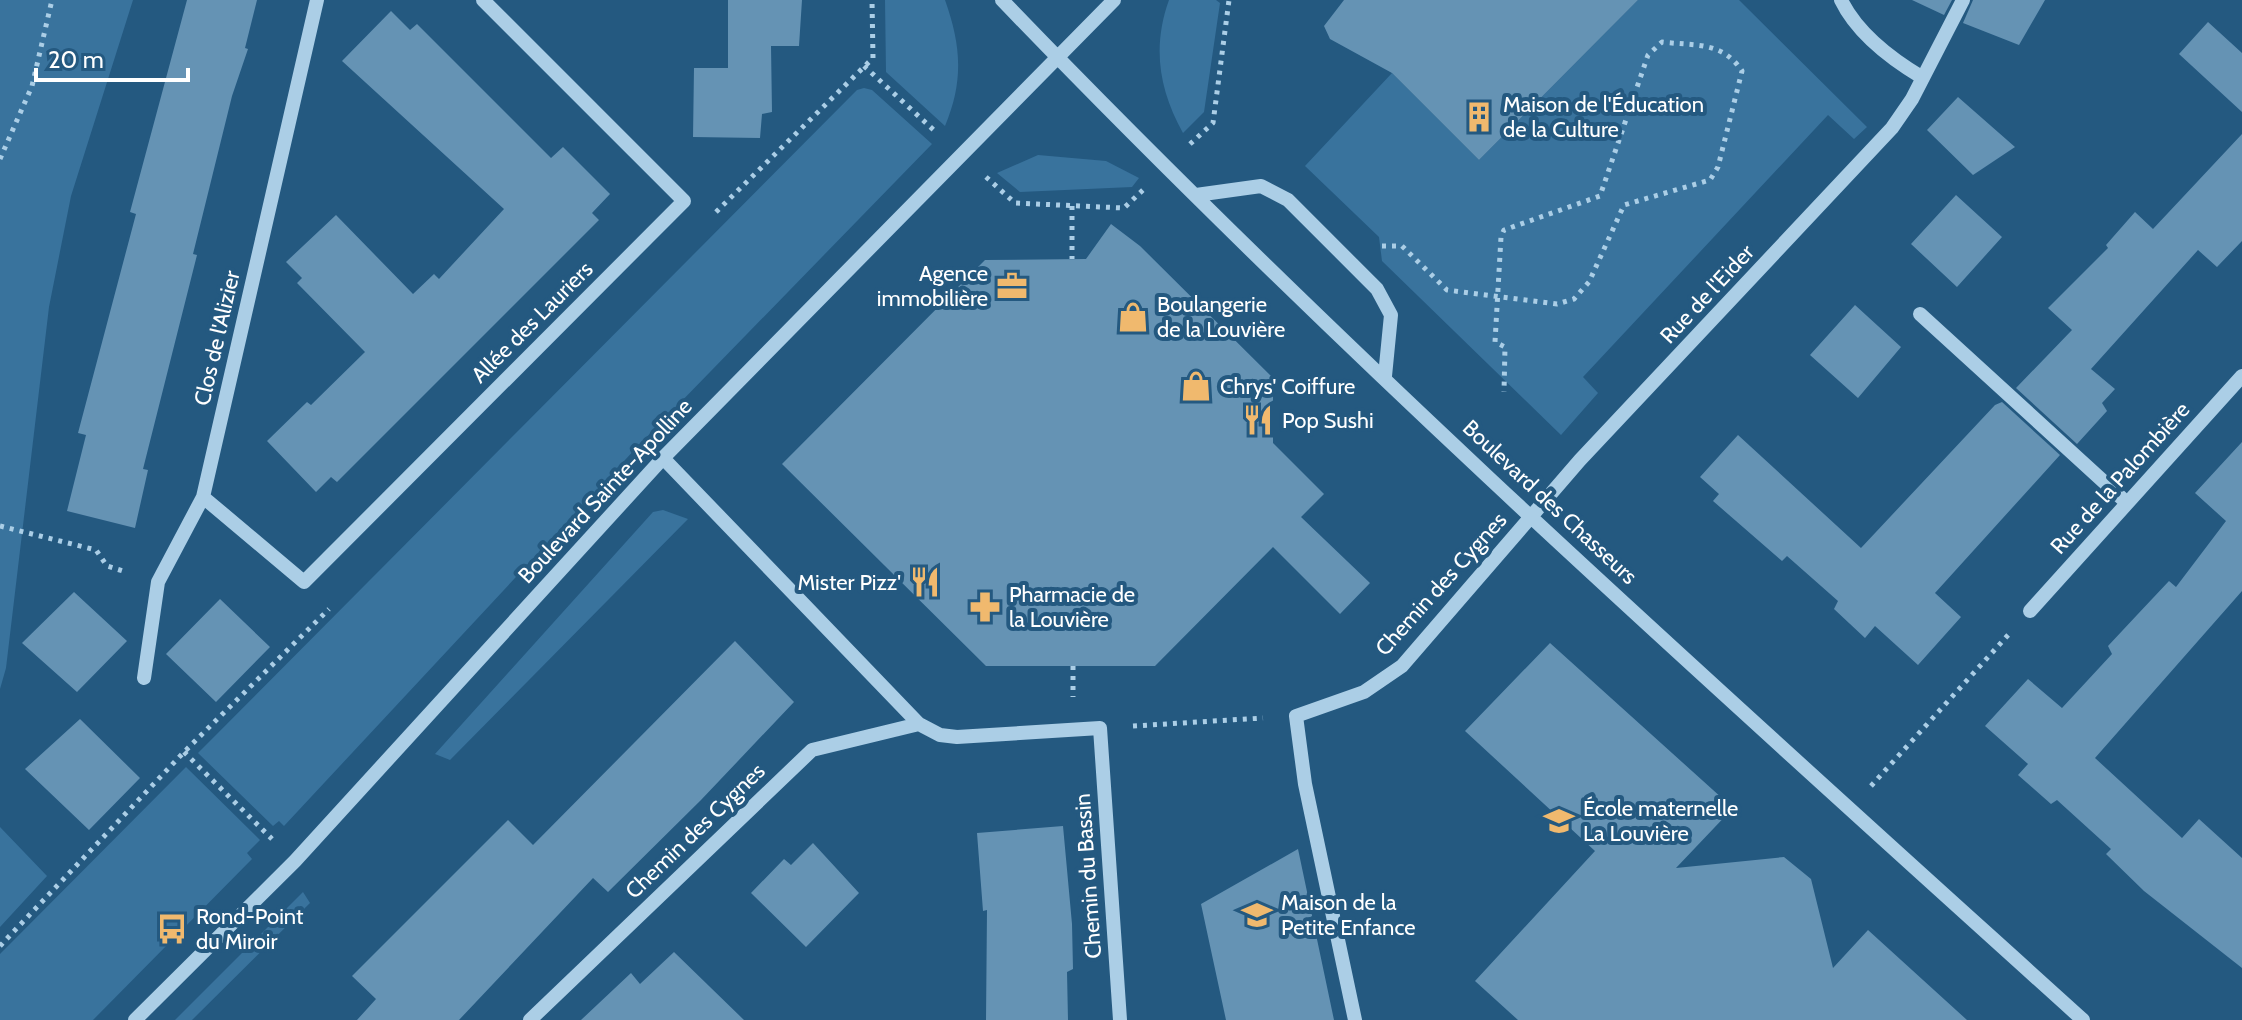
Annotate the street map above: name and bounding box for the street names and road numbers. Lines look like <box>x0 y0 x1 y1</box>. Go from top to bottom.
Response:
street label: Rue de l'Eider <box>1654 239 1760 349</box>
street label: Allée des Lauriers <box>466 256 598 388</box>
street label: Clos de l'Alizier <box>188 268 246 408</box>
street label: Boulevard Sainte-Apolline <box>512 393 698 589</box>
street label: Rue de la Palombière <box>2045 396 2195 560</box>
street label: Boulevard des Chasseurs <box>1457 414 1643 590</box>
street label: Chemin des Cygnes <box>1370 507 1512 661</box>
street label: Chemin des Cygnes <box>620 758 770 904</box>
street label: Chemin du Bassin <box>1069 793 1107 959</box>

